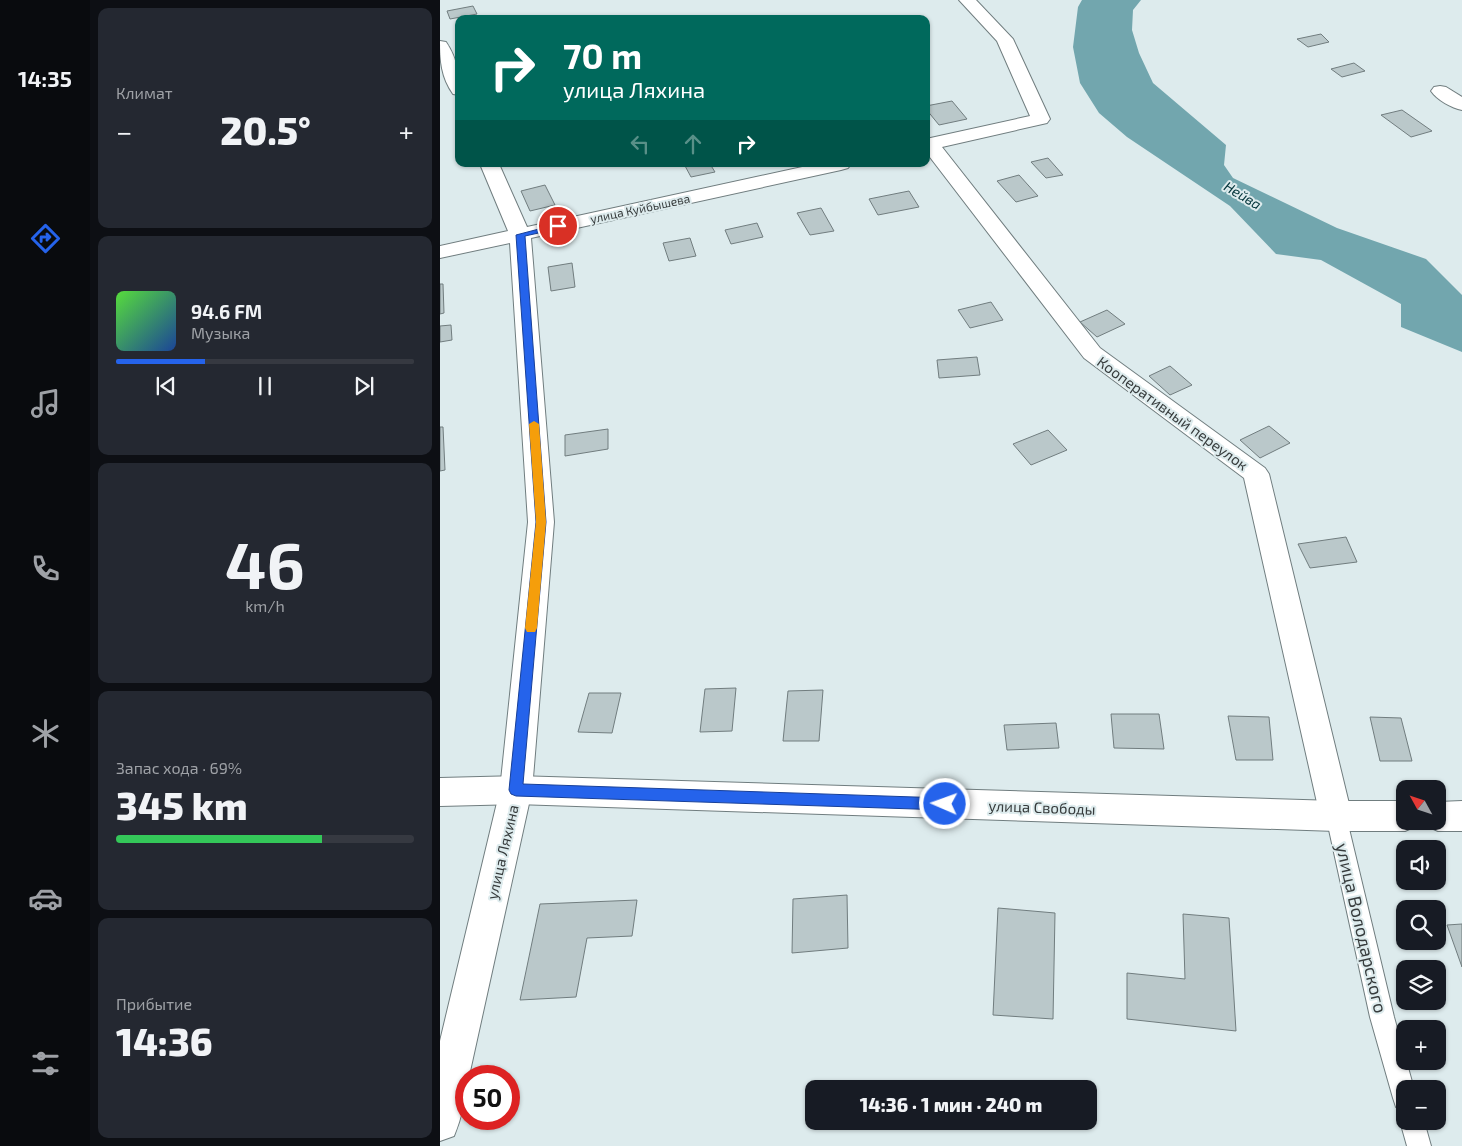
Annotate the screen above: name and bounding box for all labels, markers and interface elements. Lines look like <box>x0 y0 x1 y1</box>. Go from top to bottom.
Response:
text: 70 m <box>563 34 642 76</box>
icon: right <box>480 35 545 100</box>
text: 14:35 <box>18 65 72 91</box>
text: улица Ляхина <box>563 76 705 102</box>
text: Климат <box>116 83 173 102</box>
text: 20.5° <box>220 107 311 153</box>
text: − <box>116 114 132 148</box>
text: + <box>399 114 414 148</box>
icon: left <box>626 130 654 158</box>
icon: ahead <box>679 130 707 158</box>
icon: right <box>732 130 760 158</box>
water label: Нейва <box>1221 177 1265 213</box>
street label: улица Куйбышева <box>589 191 691 226</box>
pin <box>537 205 579 247</box>
icon: arrive <box>544 212 572 240</box>
icon: directions <box>28 221 63 256</box>
text: 94.6 FM <box>191 300 262 323</box>
text: Музыка <box>191 323 250 342</box>
street label: Кооперативный переулок <box>1094 352 1252 475</box>
icon: previous <box>152 372 180 400</box>
icon: pause <box>251 372 279 400</box>
icon: next <box>350 372 378 400</box>
icon: music <box>28 386 63 421</box>
text: 46 <box>225 524 305 602</box>
icon: phone <box>28 551 63 586</box>
text: km/h <box>245 596 285 615</box>
icon: climate <box>28 716 63 751</box>
text: Запас хода · 69% <box>116 758 242 777</box>
position arrow <box>918 777 970 829</box>
north arrow <box>1396 780 1446 830</box>
map controls <box>1396 780 1446 1130</box>
text: 345 km <box>116 782 248 828</box>
street label: улица Свободы <box>988 796 1096 819</box>
street label: улица Ляхина <box>482 803 523 901</box>
button: sound <box>1396 840 1446 890</box>
street label: улица Володарского <box>1332 841 1392 1015</box>
icon: car <box>28 881 63 916</box>
button: search <box>1396 900 1446 950</box>
button: layers <box>1396 960 1446 1010</box>
text: Прибытие <box>116 994 192 1013</box>
text: 14:36 <box>116 1018 213 1064</box>
button: + <box>1396 1020 1446 1070</box>
icon: filters <box>28 1046 63 1081</box>
speed limit sign: 50 <box>455 1065 520 1130</box>
button: − <box>1396 1080 1446 1130</box>
text: 14:36 · 1 мин · 240 m <box>860 1093 1042 1116</box>

